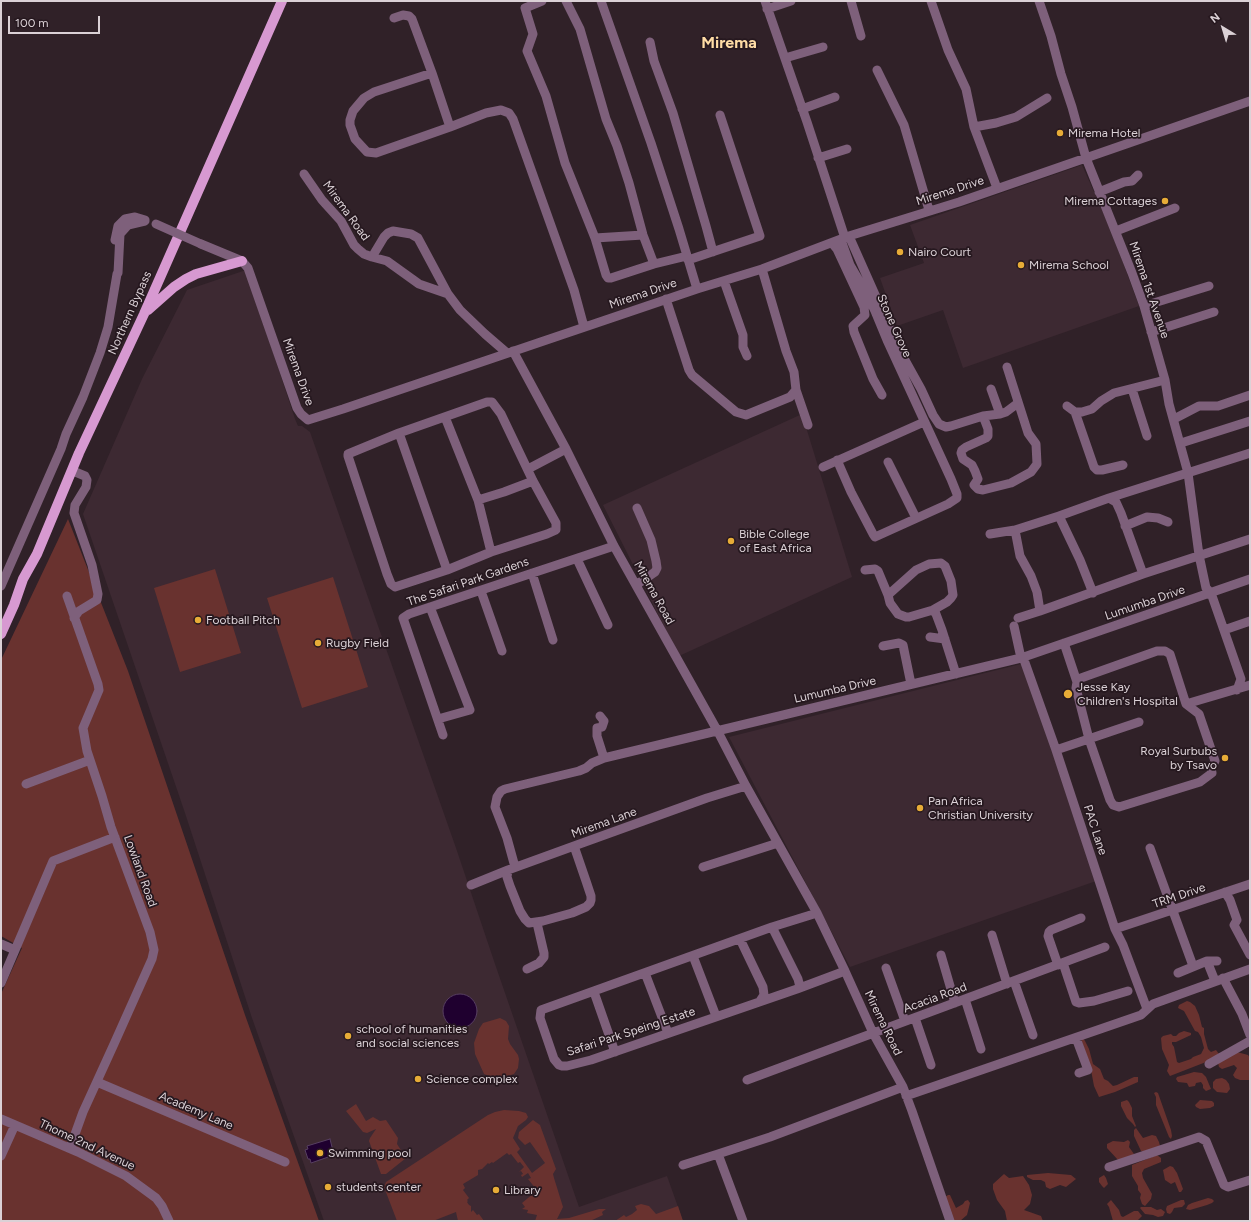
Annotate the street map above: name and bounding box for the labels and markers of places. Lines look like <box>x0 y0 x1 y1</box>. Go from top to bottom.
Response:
place label: Mirema Hotel <box>1068 126 1141 140</box>
marker: Mirema Hotel <box>1055 128 1065 138</box>
place label: Mirema Cottages <box>1064 194 1157 208</box>
marker: Mirema Cottages <box>1160 196 1170 206</box>
place label: Nairo Court <box>908 245 971 259</box>
marker: Nairo Court <box>895 247 905 257</box>
place label: Mirema School <box>1029 258 1109 272</box>
marker: Mirema School <box>1016 260 1026 270</box>
place label: Bible College of East Africa <box>739 527 812 555</box>
marker: Bible College of East Africa <box>726 536 736 546</box>
place label: Football Pitch <box>206 613 280 627</box>
marker: Football Pitch <box>193 615 203 625</box>
place label: Rugby Field <box>326 636 389 650</box>
marker: Rugby Field <box>313 638 323 648</box>
place label: Jesse Kay Children's Hospital <box>1077 680 1178 708</box>
marker: Jesse Kay Children's Hospital <box>1062 688 1074 700</box>
place label: Royal Surbubs by Tsavo <box>1140 744 1217 772</box>
marker: Royal Surbubs by Tsavo <box>1220 753 1230 763</box>
place label: Pan Africa Christian University <box>928 794 1033 822</box>
marker: Pan Africa Christian University <box>915 803 925 813</box>
place label: school of humanities and social sciences <box>356 1022 467 1050</box>
marker: school of humanities and social sciences <box>343 1031 353 1041</box>
place label: Science complex <box>426 1072 517 1086</box>
marker: Science complex <box>413 1074 423 1084</box>
place label: Swimming pool <box>328 1146 411 1160</box>
marker: Swimming pool <box>315 1148 325 1158</box>
place label: students center <box>336 1180 421 1194</box>
marker: students center <box>323 1182 333 1192</box>
place label: Library <box>504 1183 541 1197</box>
marker: Library <box>491 1185 501 1195</box>

